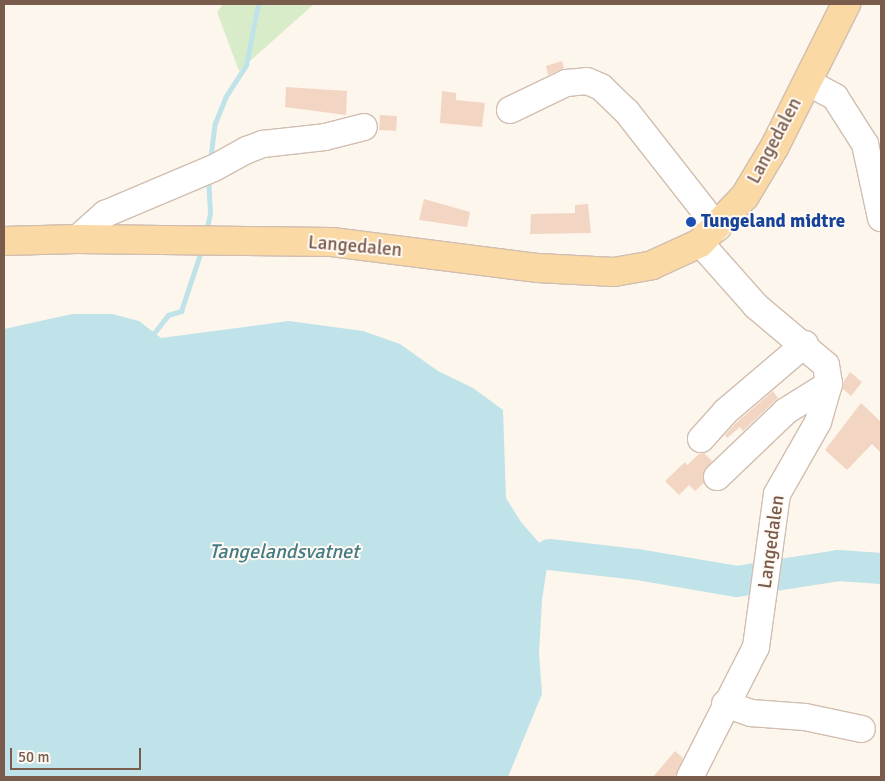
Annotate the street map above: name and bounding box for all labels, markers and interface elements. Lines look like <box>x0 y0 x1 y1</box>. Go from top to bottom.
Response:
street label: Langedalen <box>743 94 807 188</box>
place label: Tungeland midtre <box>701 211 845 233</box>
marker: Tungeland midtre <box>685 216 697 228</box>
street label: Langedalen <box>307 232 403 262</box>
street label: Langedalen <box>754 494 790 590</box>
water label: Tangelandsvatnet <box>209 539 359 563</box>
scale bar <box>12 738 144 770</box>
text: 50 m <box>18 748 49 766</box>

